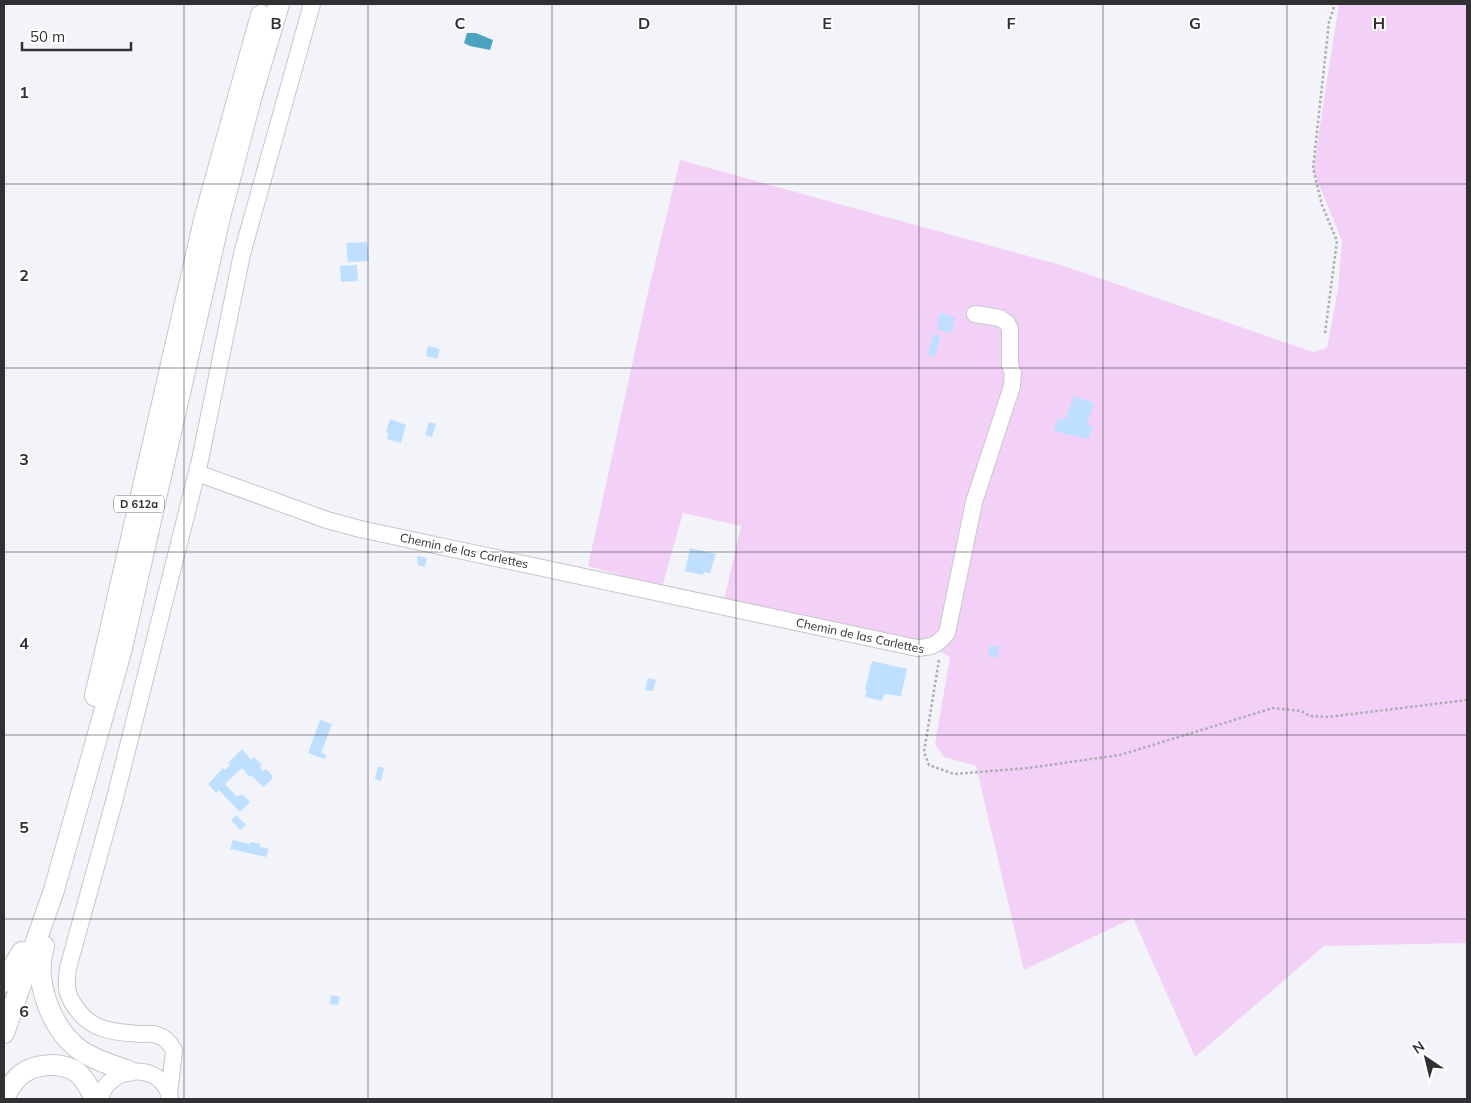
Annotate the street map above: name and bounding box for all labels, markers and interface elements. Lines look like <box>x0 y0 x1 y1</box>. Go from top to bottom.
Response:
text: B <box>270 13 282 33</box>
text: C <box>455 13 466 33</box>
text: D <box>638 13 650 33</box>
text: E <box>822 13 832 33</box>
text: F <box>1006 13 1016 33</box>
text: G <box>1189 13 1201 33</box>
text: H <box>1373 13 1385 33</box>
scale bar <box>22 20 131 52</box>
text: 50 m <box>30 27 65 46</box>
text: 1 <box>19 82 29 102</box>
text: 2 <box>19 265 29 285</box>
text: 3 <box>19 449 29 469</box>
road number: D 612a <box>114 496 164 512</box>
street label: Chemin de las Carlettes <box>399 530 530 571</box>
street label: Chemin de las Carlettes <box>795 615 926 656</box>
text: 4 <box>19 633 29 653</box>
text: 5 <box>19 817 29 837</box>
text: 6 <box>19 1001 29 1021</box>
north arrow <box>1401 1033 1451 1083</box>
text: N <box>1409 1037 1428 1058</box>

